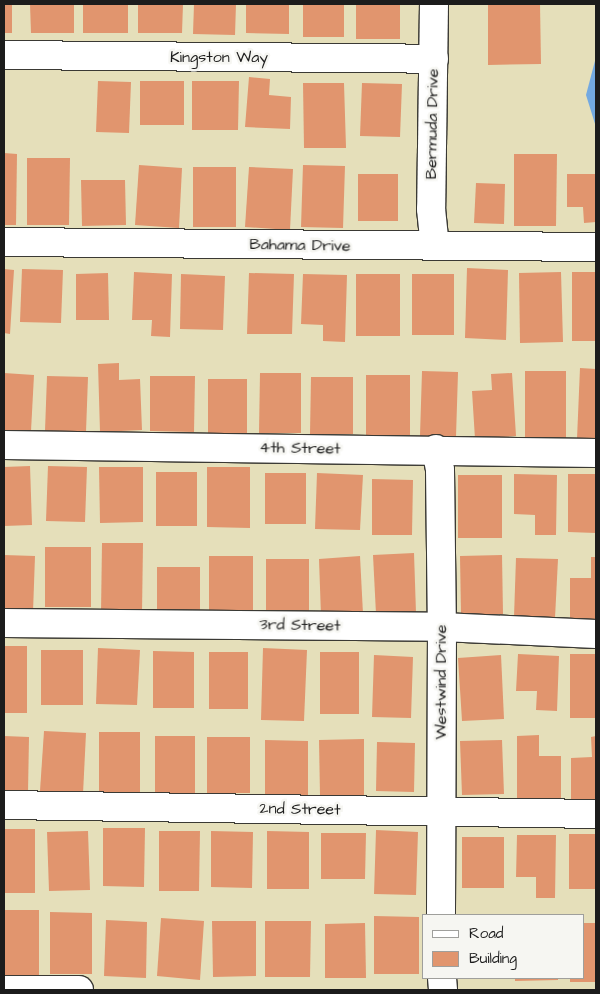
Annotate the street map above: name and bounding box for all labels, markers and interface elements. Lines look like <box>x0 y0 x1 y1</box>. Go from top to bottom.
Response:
street label: Kingston Way <box>170 47 268 67</box>
street label: Bermuda Drive <box>421 68 443 180</box>
street label: Bahama Drive <box>249 235 351 255</box>
street label: 4th Street <box>259 438 341 458</box>
street label: 3rd Street <box>259 615 341 635</box>
street label: Westwind Drive <box>431 625 451 739</box>
street label: 2nd Street <box>259 799 341 819</box>
legend <box>422 914 585 979</box>
text: Road <box>469 923 503 944</box>
text: Building <box>469 948 517 969</box>

